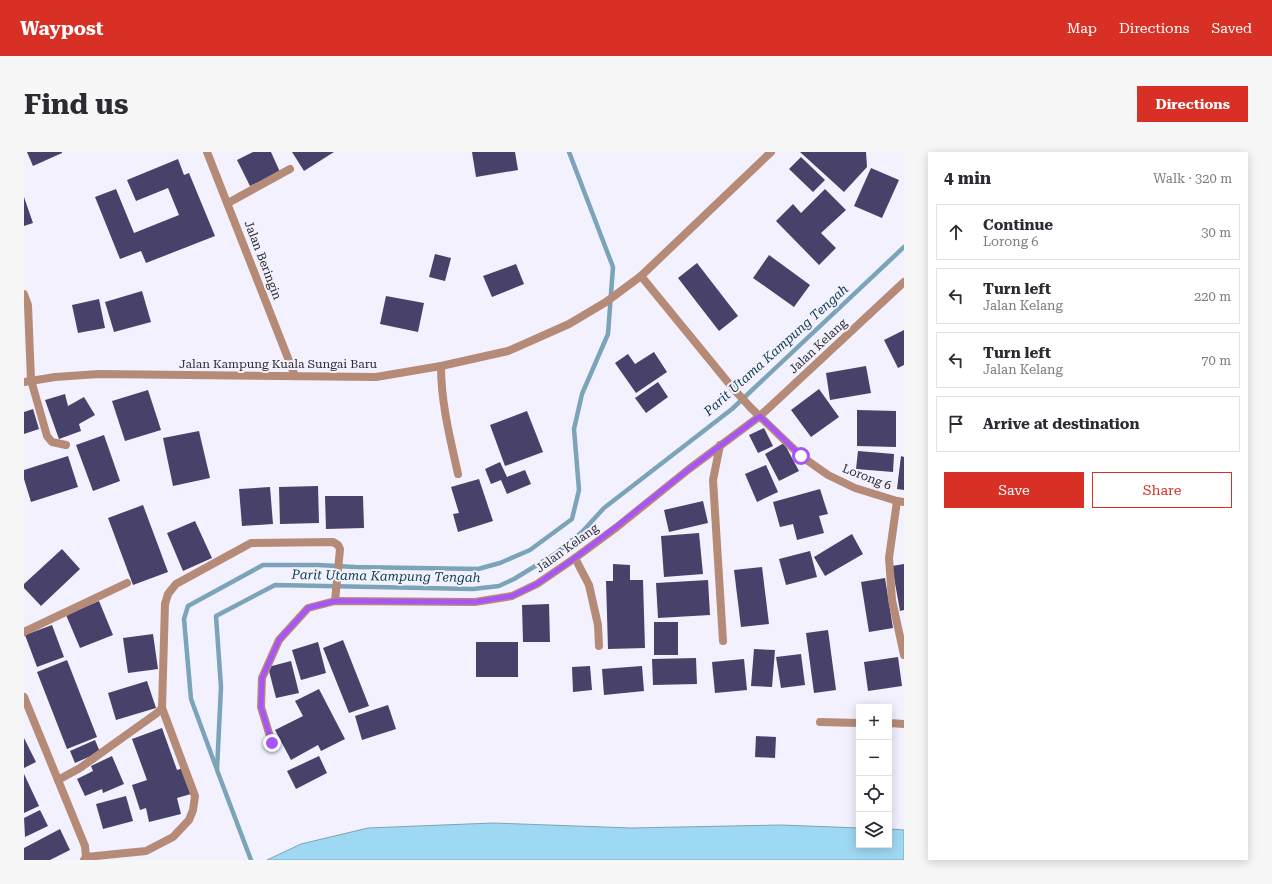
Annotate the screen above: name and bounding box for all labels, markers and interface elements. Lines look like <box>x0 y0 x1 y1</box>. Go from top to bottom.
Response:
text: Waypost <box>20 17 103 40</box>
text: Map <box>1067 20 1097 36</box>
text: Directions <box>1119 20 1189 36</box>
text: Saved <box>1211 20 1252 36</box>
button: Directions <box>1137 86 1248 122</box>
text: Find us <box>24 88 128 121</box>
text: 4 min <box>944 168 991 188</box>
text: Walk · 320 m <box>1153 171 1232 186</box>
text: Continue <box>983 216 1053 234</box>
street label: Jalan Beringin <box>241 218 285 302</box>
icon: ahead <box>945 221 967 243</box>
text: 30 m <box>1201 225 1231 240</box>
text: Lorong 6 <box>983 234 1039 249</box>
text: Turn left <box>983 280 1051 298</box>
water label: Parit Utama Kampung Tengah <box>700 281 851 419</box>
icon: left <box>945 285 967 307</box>
text: 220 m <box>1194 289 1231 304</box>
text: Jalan Kelang <box>983 298 1063 313</box>
street label: Jalan Kelang <box>786 316 850 376</box>
text: Turn left <box>983 344 1051 362</box>
icon: left <box>945 349 967 371</box>
text: 70 m <box>1201 353 1231 368</box>
street label: Jalan Kampung Kuala Sungai Baru <box>179 357 378 371</box>
text: Jalan Kelang <box>983 362 1063 377</box>
icon: arrive <box>945 413 967 435</box>
text: Arrive at destination <box>983 415 1139 433</box>
route start <box>792 447 810 465</box>
street label: Lorong 6 <box>841 461 894 493</box>
button: Save <box>944 472 1084 508</box>
button: Share <box>1092 472 1232 508</box>
street label: Jalan Kelang <box>533 521 601 575</box>
water label: Parit Utama Kampung Tengah <box>290 567 481 585</box>
map controls <box>856 704 892 848</box>
button: + <box>856 704 892 740</box>
route end <box>263 734 281 752</box>
button: − <box>856 740 892 776</box>
button: locate <box>856 776 892 812</box>
button: layers <box>856 812 892 848</box>

